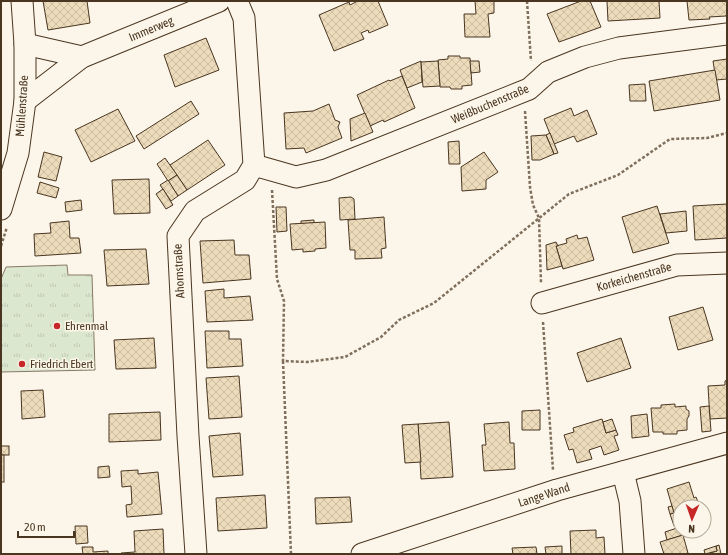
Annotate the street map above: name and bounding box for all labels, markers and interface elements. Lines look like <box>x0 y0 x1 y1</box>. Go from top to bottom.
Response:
street label: Immerweg <box>127 13 176 45</box>
street label: Mühlenstraße <box>13 75 31 137</box>
street label: Weißbuchenstraße <box>449 81 531 127</box>
street label: Ahornstraße <box>171 243 187 299</box>
street label: Korkeichenstraße <box>595 260 673 294</box>
place label: Ehrenmal <box>65 319 109 333</box>
marker: Ehrenmal <box>52 321 62 331</box>
place label: Friedrich Ebert <box>30 357 94 371</box>
marker: Friedrich Ebert <box>17 359 27 369</box>
street label: Lange Wand <box>516 480 572 510</box>
north arrow <box>672 499 712 539</box>
scale bar <box>18 513 74 539</box>
text: 20 m <box>24 520 46 534</box>
text: N <box>688 523 695 535</box>

